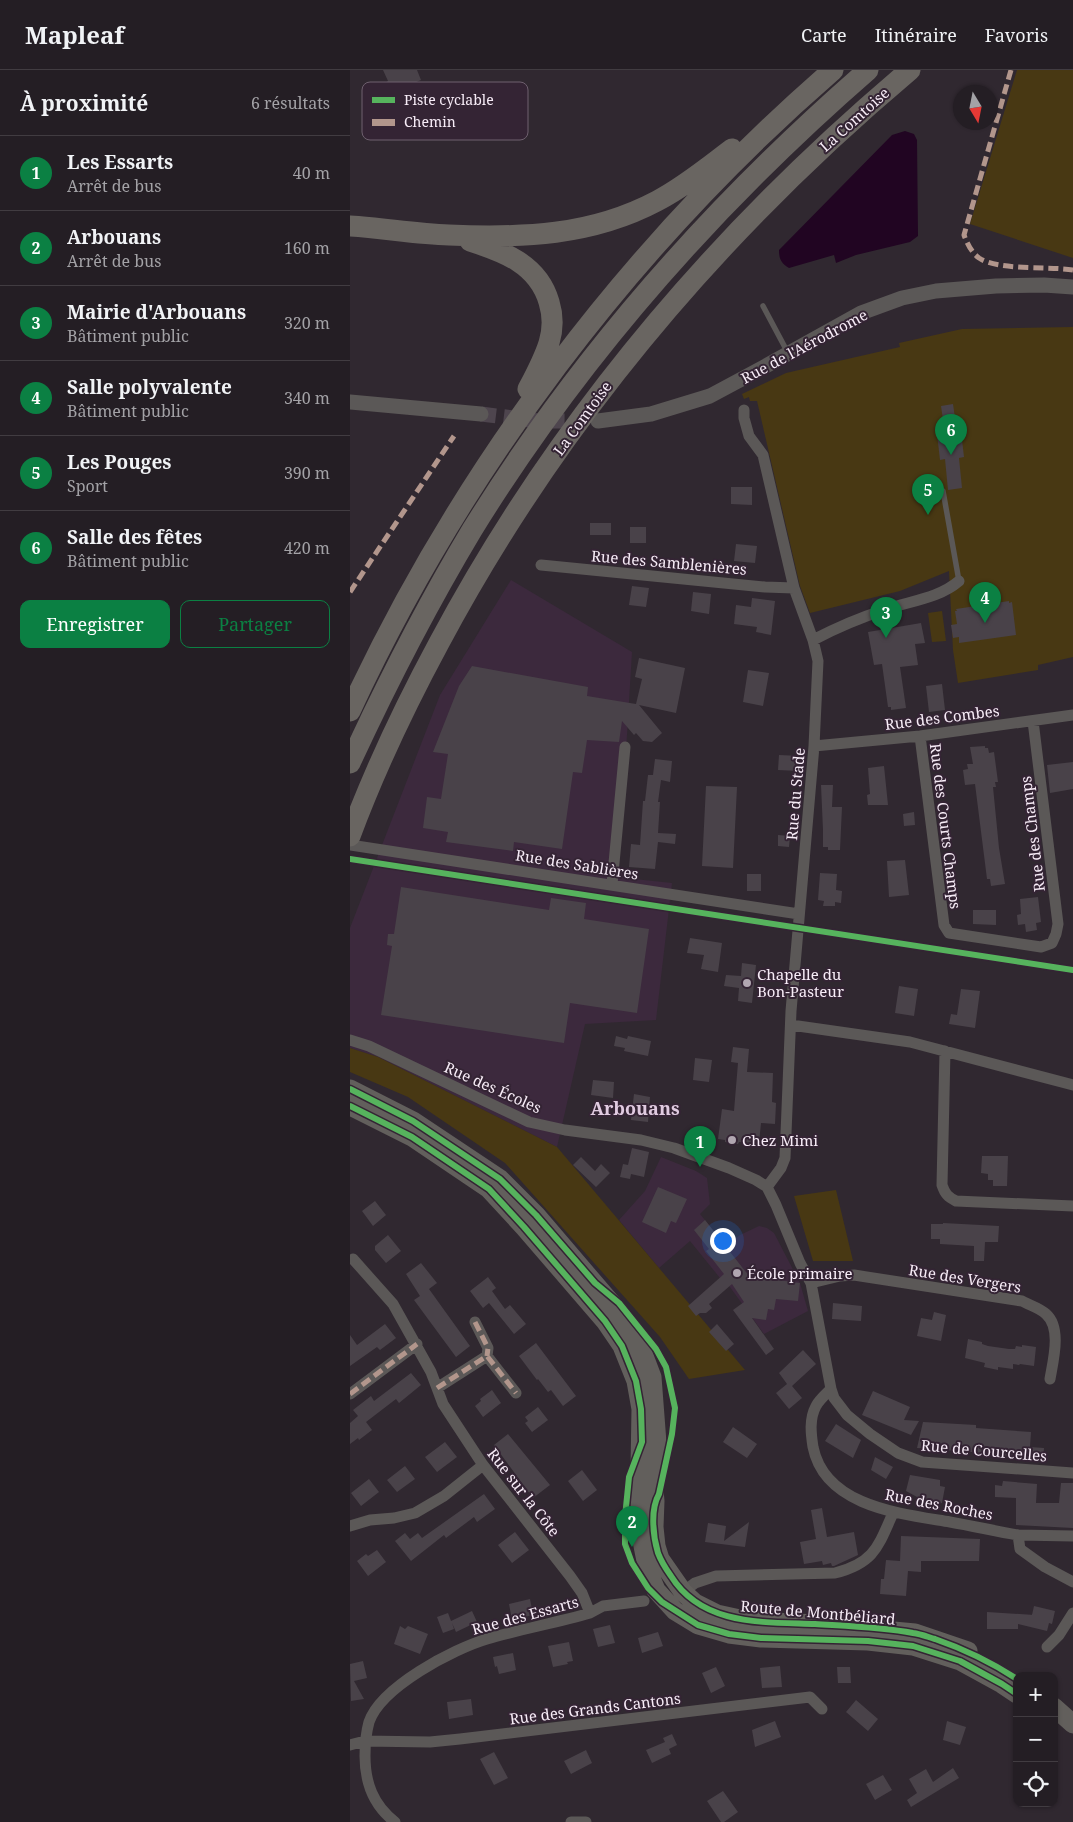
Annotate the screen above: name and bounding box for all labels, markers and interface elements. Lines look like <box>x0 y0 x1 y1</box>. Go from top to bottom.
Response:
text: Mapleaf <box>25 18 124 51</box>
text: Carte <box>801 23 847 47</box>
text: Itinéraire <box>875 23 957 47</box>
text: Favoris <box>985 23 1048 47</box>
legend <box>362 82 528 140</box>
street label: La Comtoise <box>815 82 893 156</box>
north arrow <box>953 85 998 130</box>
text: À proximité <box>20 89 148 117</box>
text: Piste cyclable <box>404 90 494 109</box>
text: 6 résultats <box>251 92 330 114</box>
text: Chemin <box>404 112 456 131</box>
text: Les Essarts <box>67 149 173 175</box>
text: 1 <box>31 162 41 184</box>
text: 40 m <box>293 162 330 184</box>
text: Arrêt de bus <box>67 175 161 197</box>
text: Arbouans <box>67 224 161 250</box>
text: 2 <box>31 237 41 259</box>
text: 160 m <box>284 237 330 259</box>
text: Arrêt de bus <box>67 250 161 272</box>
text: Mairie d'Arbouans <box>67 299 246 325</box>
street label: Rue de l'Aérodrome <box>737 304 871 388</box>
text: 3 <box>31 312 41 334</box>
text: 320 m <box>284 312 330 334</box>
text: Bâtiment public <box>67 325 189 347</box>
text: Salle polyvalente <box>67 374 232 400</box>
street label: La Comtoise <box>548 377 616 459</box>
text: 4 <box>31 387 41 409</box>
text: 340 m <box>284 387 330 409</box>
text: Bâtiment public <box>67 400 189 422</box>
pin: 6 <box>935 414 967 455</box>
text: Les Pouges <box>67 449 171 475</box>
text: 5 <box>31 462 41 484</box>
text: 390 m <box>284 462 330 484</box>
pin: 5 <box>912 474 944 515</box>
text: Sport <box>67 475 108 497</box>
text: Salle des fêtes <box>67 524 202 550</box>
text: 6 <box>31 537 41 559</box>
text: 420 m <box>284 537 330 559</box>
street label: Rue des Samblenières <box>590 545 748 579</box>
text: Bâtiment public <box>67 550 189 572</box>
pin: 4 <box>969 582 1001 623</box>
pin: 3 <box>870 597 902 638</box>
button: Enregistrer <box>20 600 170 648</box>
button: Partager <box>180 600 330 648</box>
street label: Rue des Combes <box>884 700 1001 734</box>
street label: Rue des Courts Champs <box>926 742 966 910</box>
street label: Rue du Stade <box>781 747 809 841</box>
street label: Rue des Champs <box>1015 775 1049 893</box>
street label: Rue des Sablières <box>514 844 640 884</box>
place label: Chapelle du Bon-Pasteur <box>757 964 844 1001</box>
marker: Chapelle du Bon-Pasteur <box>741 977 753 989</box>
street label: Rue des Écoles <box>441 1057 545 1117</box>
district label: Arbouans <box>590 1096 680 1120</box>
pin: 1 <box>684 1126 716 1167</box>
place label: Chez Mimi <box>742 1130 818 1150</box>
marker: Chez Mimi <box>726 1134 738 1146</box>
your location <box>710 1228 736 1254</box>
street label: Rue des Vergers <box>907 1259 1023 1297</box>
place label: École primaire <box>747 1263 853 1283</box>
marker: École primaire <box>731 1267 743 1279</box>
street label: Rue de Courcelles <box>920 1435 1048 1465</box>
street label: Rue sur la Côte <box>483 1444 565 1540</box>
street label: Rue des Roches <box>883 1484 995 1524</box>
pin: 2 <box>616 1506 648 1547</box>
street label: Rue des Essarts <box>469 1591 581 1639</box>
street label: Route de Montbéliard <box>740 1595 896 1629</box>
map controls <box>1013 1672 1058 1807</box>
button: + <box>1013 1672 1058 1717</box>
street label: Rue des Grands Cantons <box>508 1688 682 1728</box>
button: − <box>1013 1717 1058 1762</box>
button: locate <box>1013 1762 1058 1807</box>

